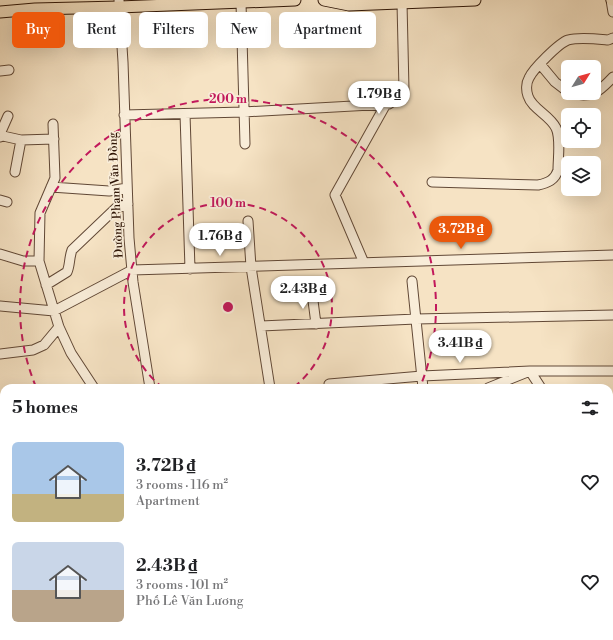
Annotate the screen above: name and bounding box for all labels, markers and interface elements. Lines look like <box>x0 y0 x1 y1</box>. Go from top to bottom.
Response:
chip: Buy <box>12 12 65 48</box>
chip: Rent <box>73 12 131 48</box>
chip: Filters <box>139 12 208 48</box>
chip: New <box>216 12 271 48</box>
chip: Apartment <box>279 12 376 48</box>
north arrow <box>561 60 601 100</box>
map controls <box>561 60 601 196</box>
pin: 1.79B ₫ <box>342 81 416 115</box>
text: 1.79B ₫ <box>357 86 401 102</box>
text: 200 m <box>209 92 247 107</box>
button: locate <box>561 108 601 148</box>
street label: Đường Phạm Văn Đồng <box>105 131 127 258</box>
button: layers <box>561 156 601 196</box>
text: 100 m <box>210 196 246 211</box>
pin: 3.72B ₫ <box>424 216 498 250</box>
text: 3.72B ₫ <box>438 221 484 237</box>
pin: 1.76B ₫ <box>183 223 257 257</box>
text: 1.76B ₫ <box>198 228 242 244</box>
pin: 2.43B ₫ <box>266 276 340 310</box>
text: 2.43B ₫ <box>280 281 326 297</box>
centre of rings <box>221 300 235 314</box>
pin: 3.41B ₫ <box>423 330 497 364</box>
text: 3.41B ₫ <box>438 335 482 351</box>
text: 5 homes <box>12 397 78 419</box>
icon: filters <box>579 397 601 419</box>
text: 3.72B ₫ <box>136 455 195 477</box>
icon: home <box>44 458 92 506</box>
icon: heart <box>579 471 601 493</box>
text: 3 rooms · 116 m² <box>136 477 228 493</box>
text: Apartment <box>136 493 200 509</box>
text: 2.43B ₫ <box>136 555 197 577</box>
icon: home <box>44 558 92 606</box>
icon: heart <box>579 571 601 593</box>
text: 3 rooms · 101 m² <box>136 577 228 593</box>
text: Phố Lê Văn Lương <box>136 593 243 609</box>

